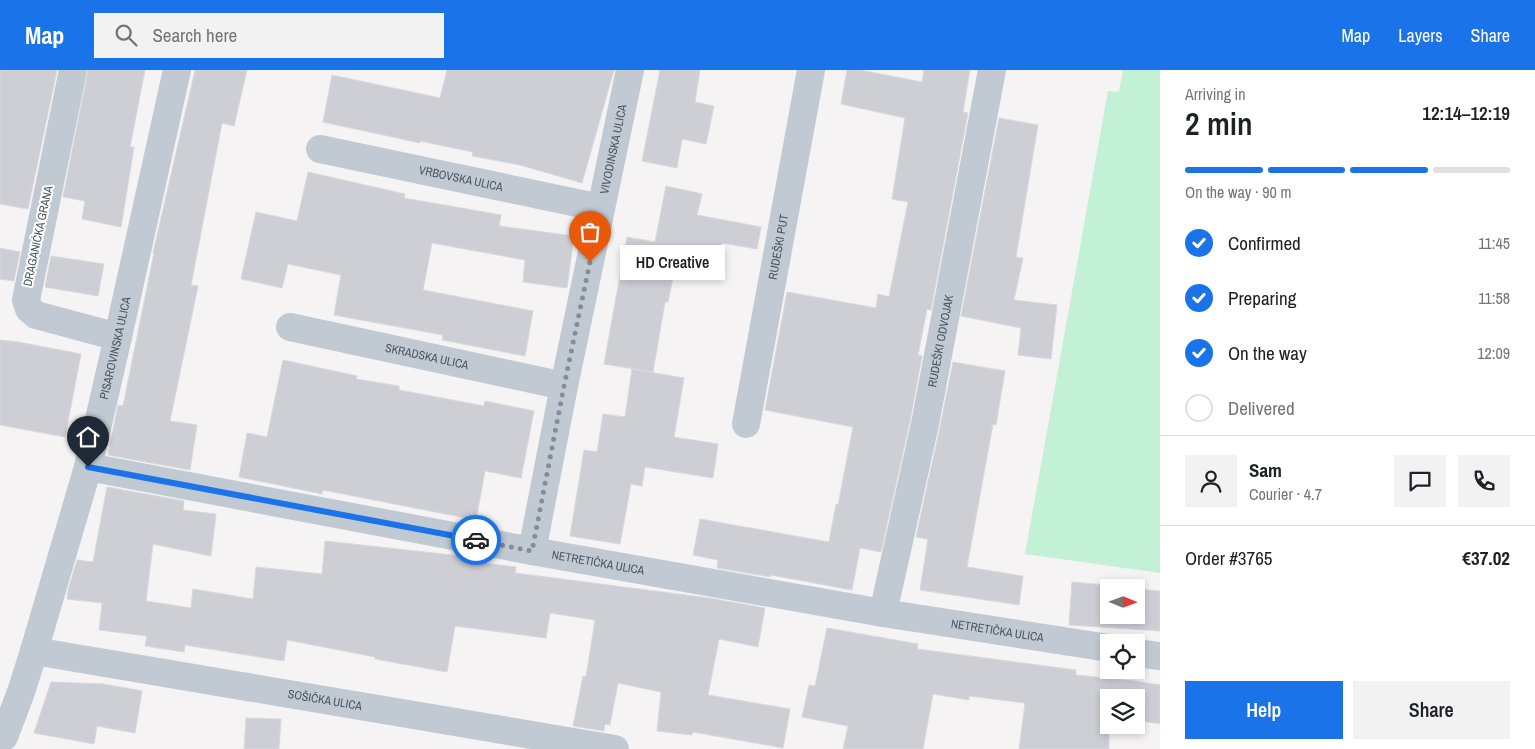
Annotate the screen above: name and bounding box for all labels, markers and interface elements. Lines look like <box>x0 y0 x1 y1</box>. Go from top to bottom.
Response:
search box <box>94 13 444 58</box>
text: Map <box>25 19 64 51</box>
icon: search <box>112 21 140 49</box>
text: Search here <box>152 22 237 48</box>
text: Map <box>1342 23 1370 48</box>
text: Layers <box>1398 23 1443 48</box>
text: Share <box>1471 23 1510 48</box>
text: Arriving in <box>1185 83 1246 105</box>
text: 12:14–12:19 <box>1422 100 1510 126</box>
street label: VIVODINSKA ULICA <box>596 102 631 196</box>
text: 2 min <box>1185 102 1253 145</box>
street label: VRBOVSKA ULICA <box>417 162 505 195</box>
text: On the way · 90 m <box>1185 181 1291 203</box>
street label: DRAGANIĆKA GRANA <box>20 184 57 288</box>
pin <box>569 211 611 262</box>
street label: RUDEŠKI PUT <box>765 213 792 281</box>
icon: bag <box>576 218 604 246</box>
icon: check <box>1185 229 1213 257</box>
text: Confirmed <box>1228 230 1301 256</box>
text: 11:45 <box>1478 232 1510 254</box>
callout: HD Creative <box>620 244 725 280</box>
text: HD Creative <box>636 251 709 273</box>
icon: check <box>1185 284 1213 312</box>
text: Preparing <box>1228 285 1296 311</box>
text: 11:58 <box>1478 287 1510 309</box>
street label: RUDEŠKI ODVOJAK <box>924 293 957 389</box>
street label: PISAROVINSKA ULICA <box>96 295 135 401</box>
icon: check <box>1185 339 1213 367</box>
street label: SKRADSKA ULICA <box>384 340 470 373</box>
text: On the way <box>1228 340 1307 366</box>
text: 12:09 <box>1477 342 1510 364</box>
text: Delivered <box>1228 395 1295 421</box>
pin <box>67 416 109 467</box>
icon: home <box>74 423 102 451</box>
button: person <box>1185 455 1237 507</box>
button: chat <box>1394 455 1446 507</box>
button: phone <box>1458 455 1510 507</box>
text: Sam <box>1249 457 1282 483</box>
text: Courier · 4.7 <box>1249 483 1322 505</box>
courier <box>451 515 501 565</box>
icon: car <box>462 526 490 554</box>
text: Order #3765 <box>1185 545 1272 571</box>
text: €37.02 <box>1462 545 1510 571</box>
street label: NETRETIČKA ULICA <box>551 547 646 579</box>
north arrow <box>1100 579 1145 624</box>
map controls <box>1100 579 1145 734</box>
street label: NETRETIČKA ULICA <box>950 616 1045 646</box>
button: locate <box>1100 634 1145 679</box>
button: Help <box>1185 681 1343 739</box>
button: Share <box>1353 681 1510 739</box>
street label: SOŠIČKA ULICA <box>287 686 364 714</box>
button: layers <box>1100 689 1145 734</box>

